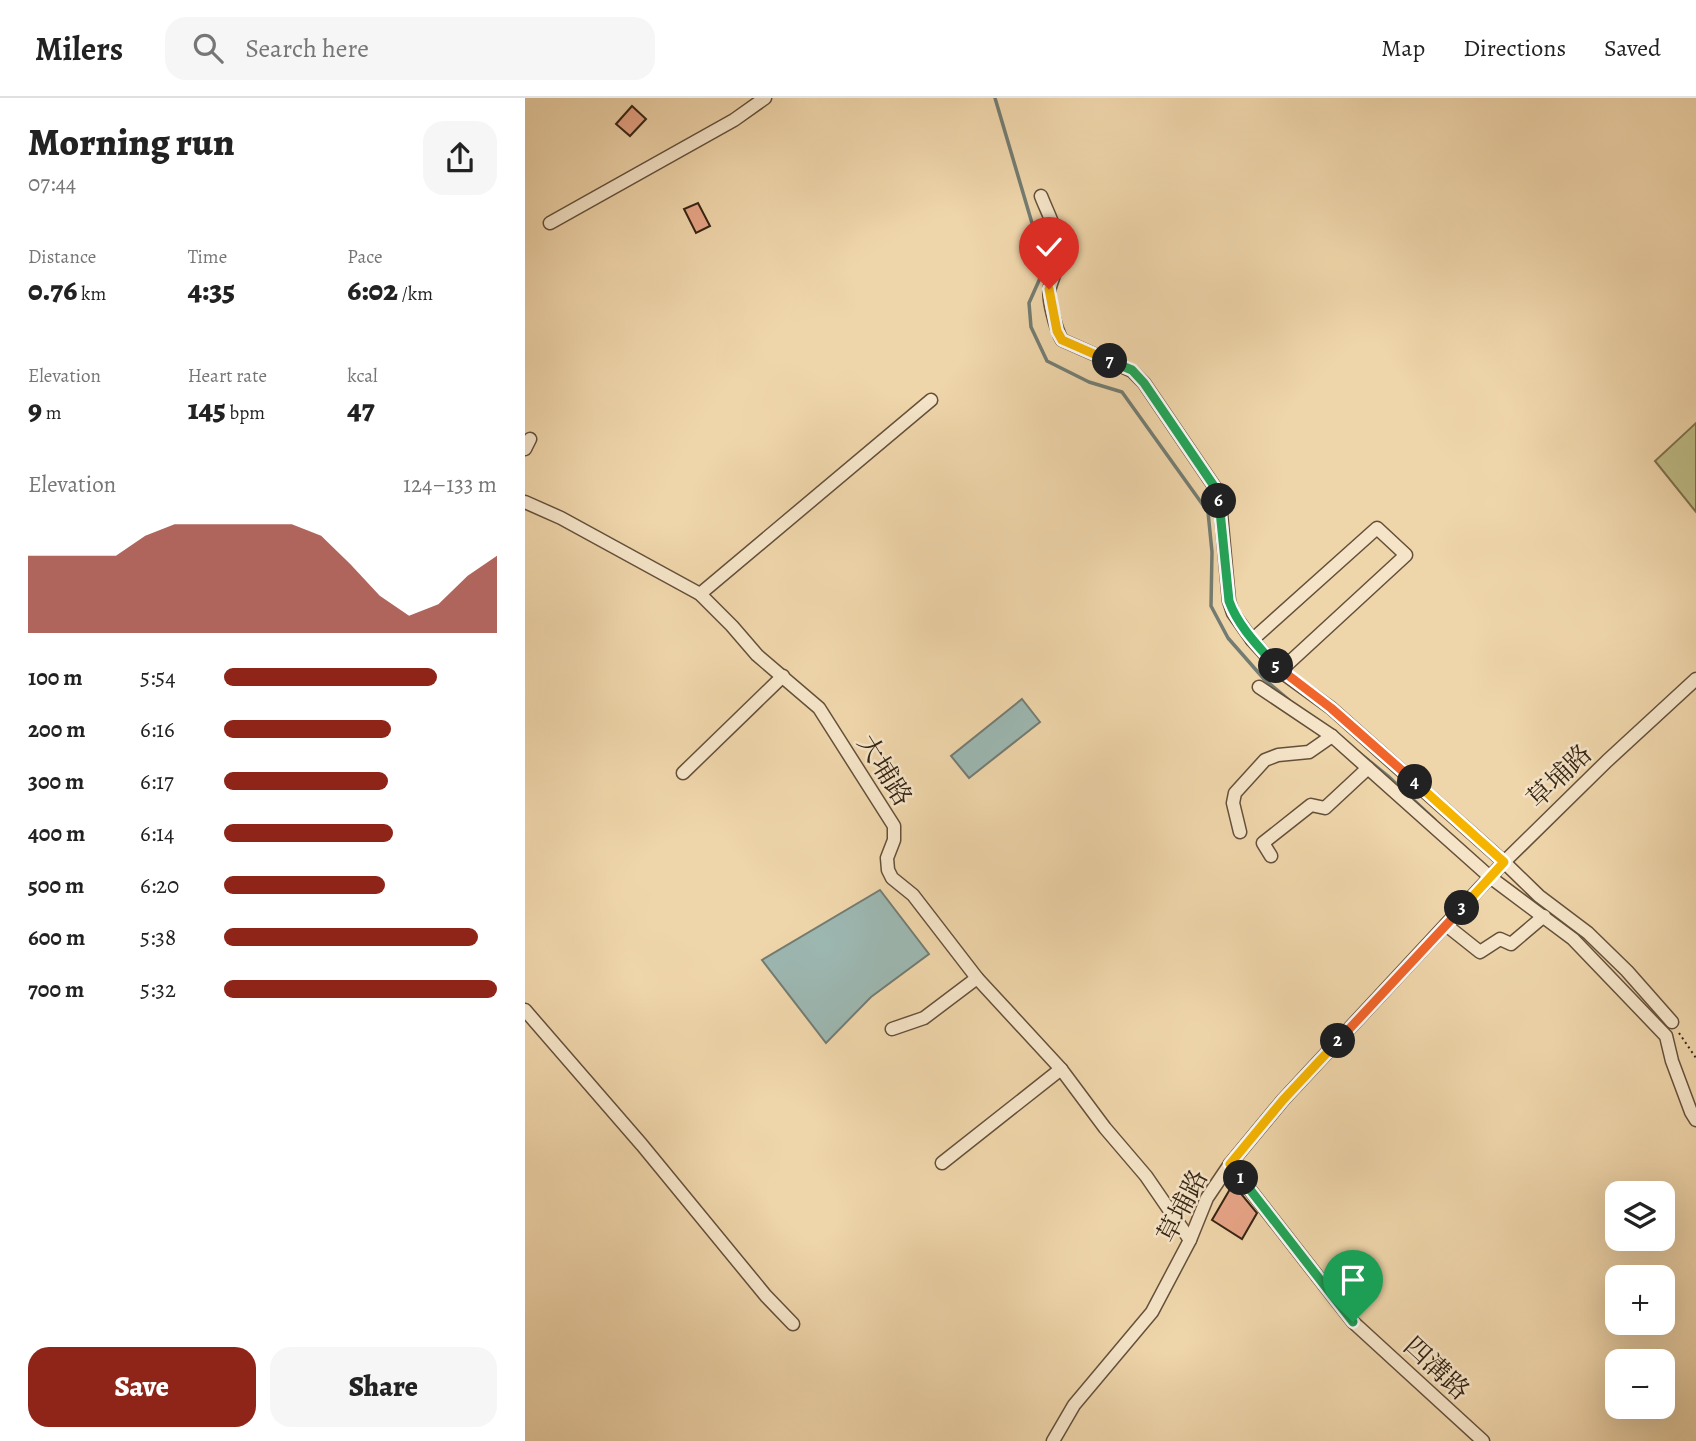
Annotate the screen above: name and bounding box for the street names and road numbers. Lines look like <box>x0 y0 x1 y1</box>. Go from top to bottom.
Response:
street label: 大埔路 <box>849 728 920 813</box>
street label: 草埔路 <box>1519 737 1600 816</box>
street label: 草埔路 <box>1149 1164 1216 1249</box>
street label: 四溝路 <box>1396 1329 1477 1408</box>

